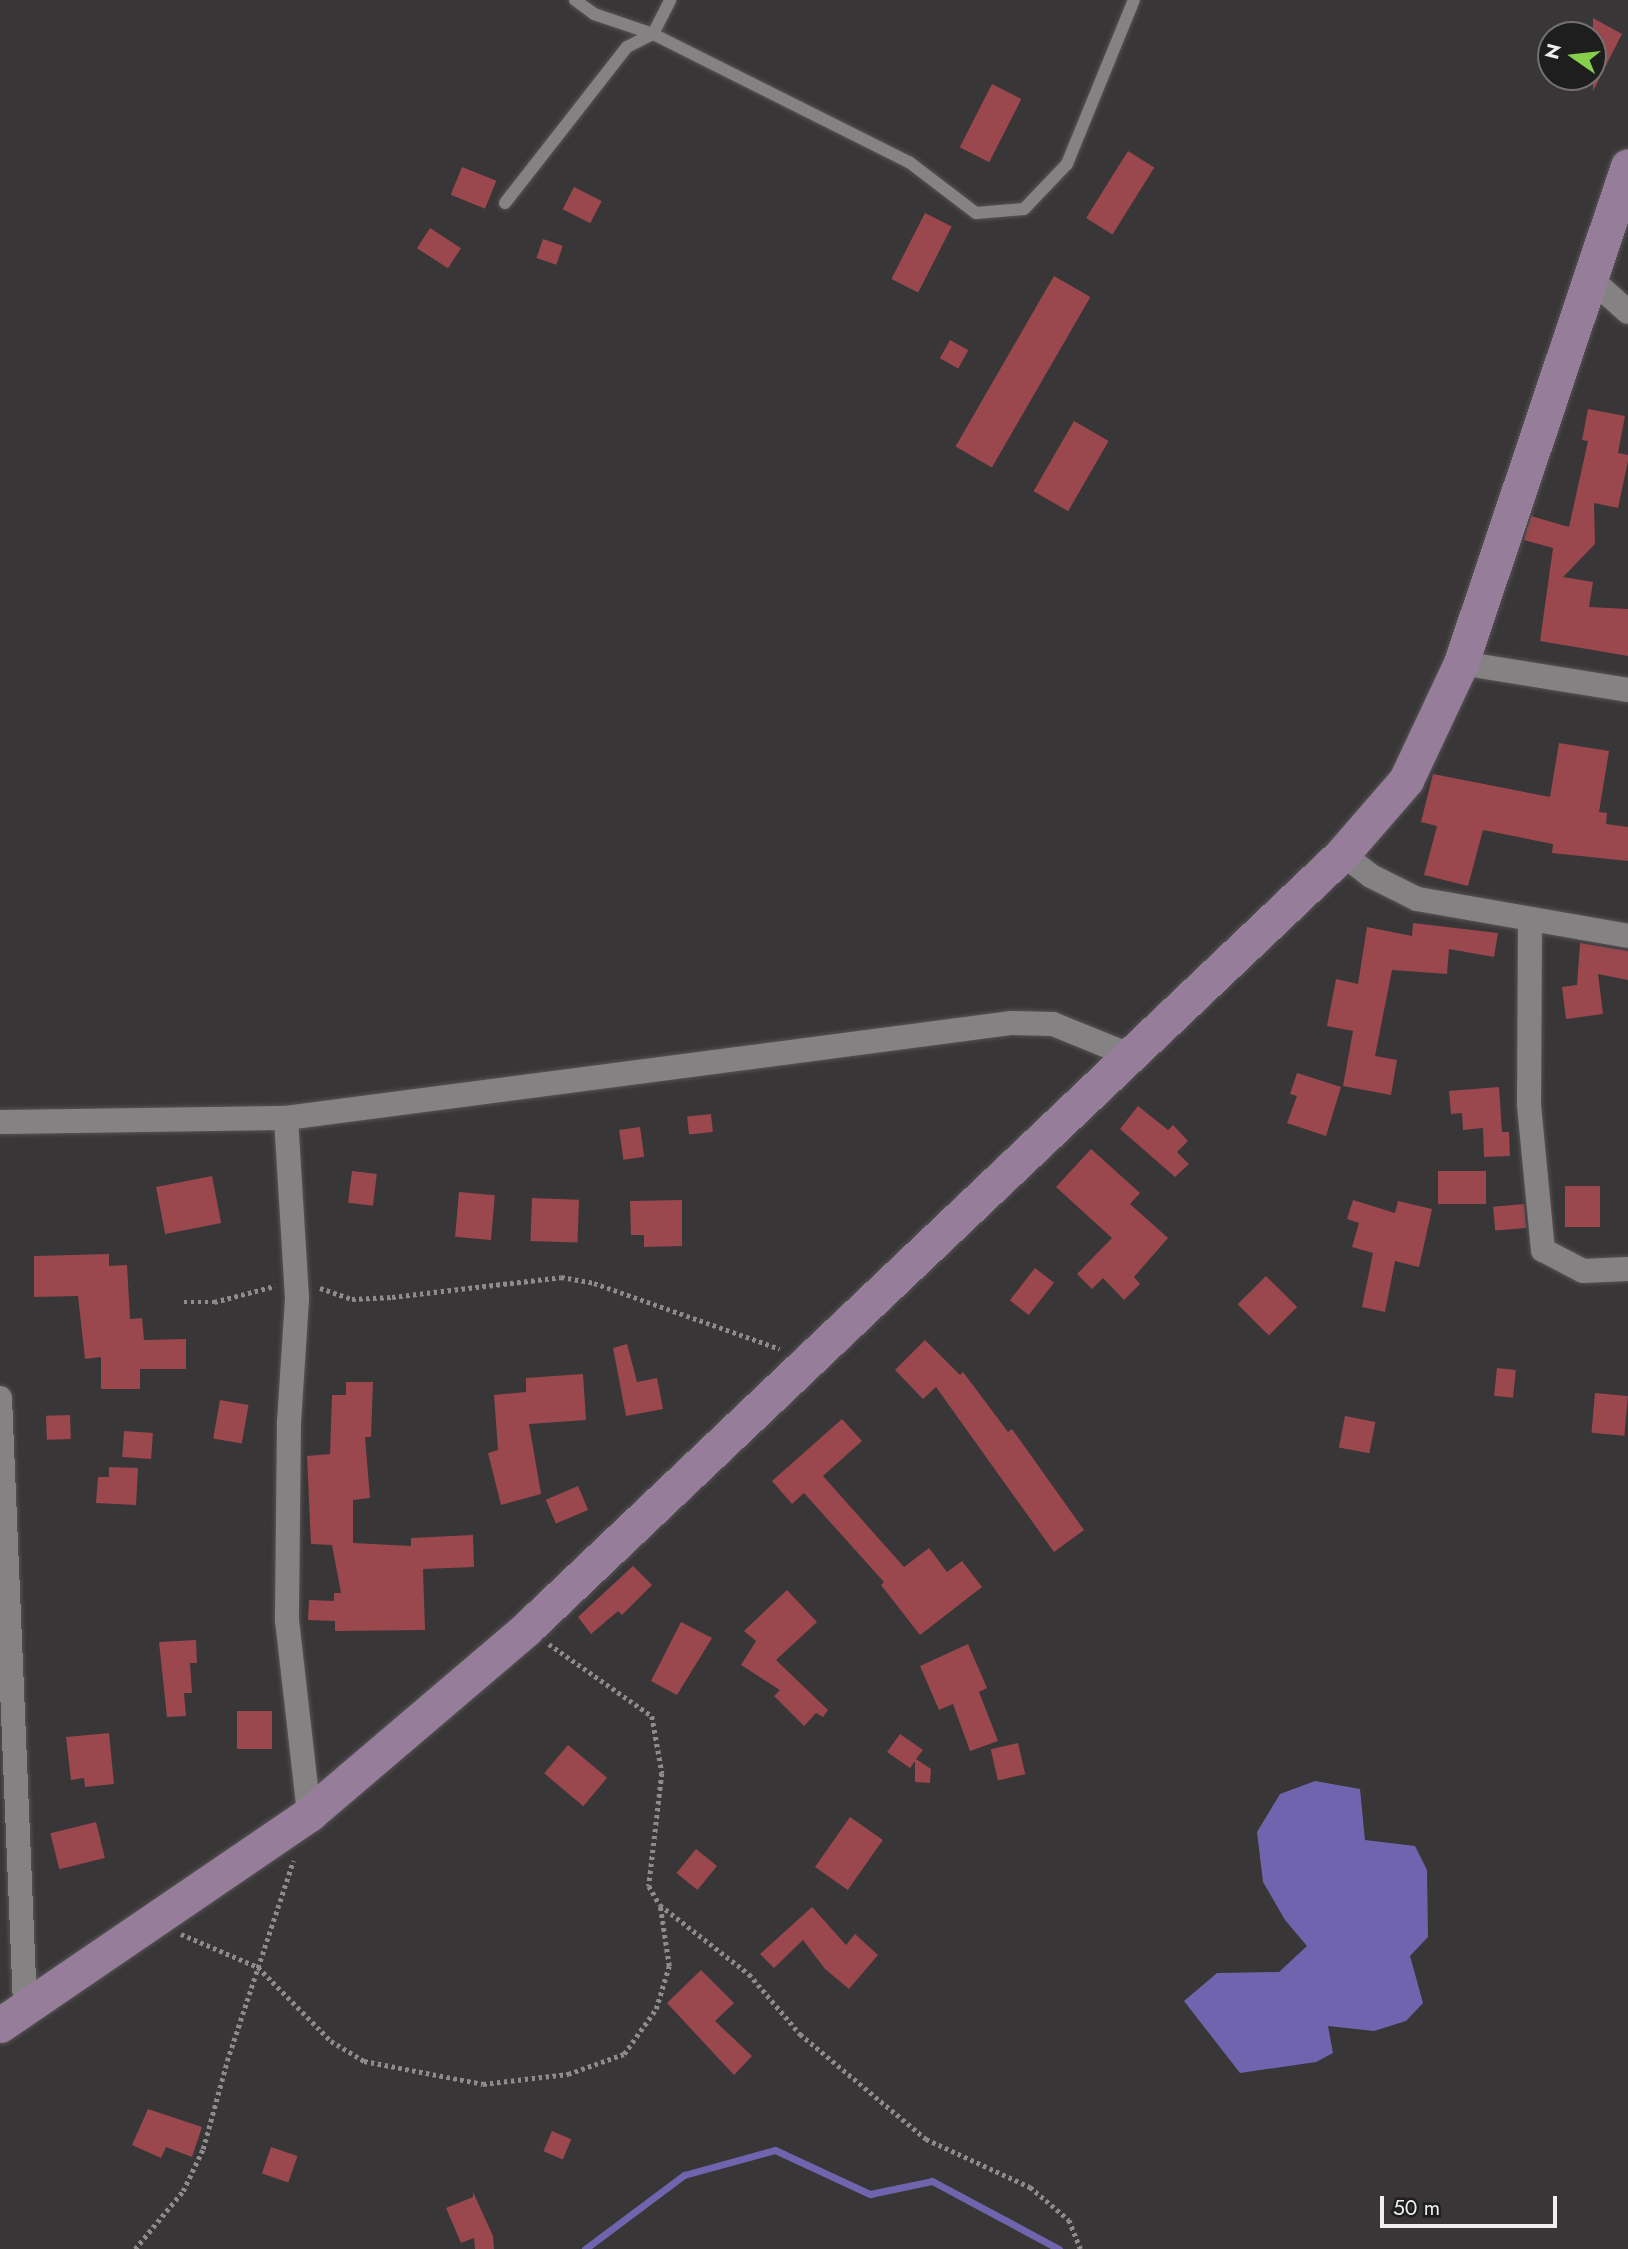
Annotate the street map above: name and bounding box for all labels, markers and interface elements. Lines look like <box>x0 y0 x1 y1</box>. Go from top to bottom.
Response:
north arrow <box>1537 21 1607 91</box>
text: N <box>1538 41 1568 62</box>
scale bar <box>1383 2182 1560 2226</box>
text: 50 m <box>1393 2193 1440 2223</box>

